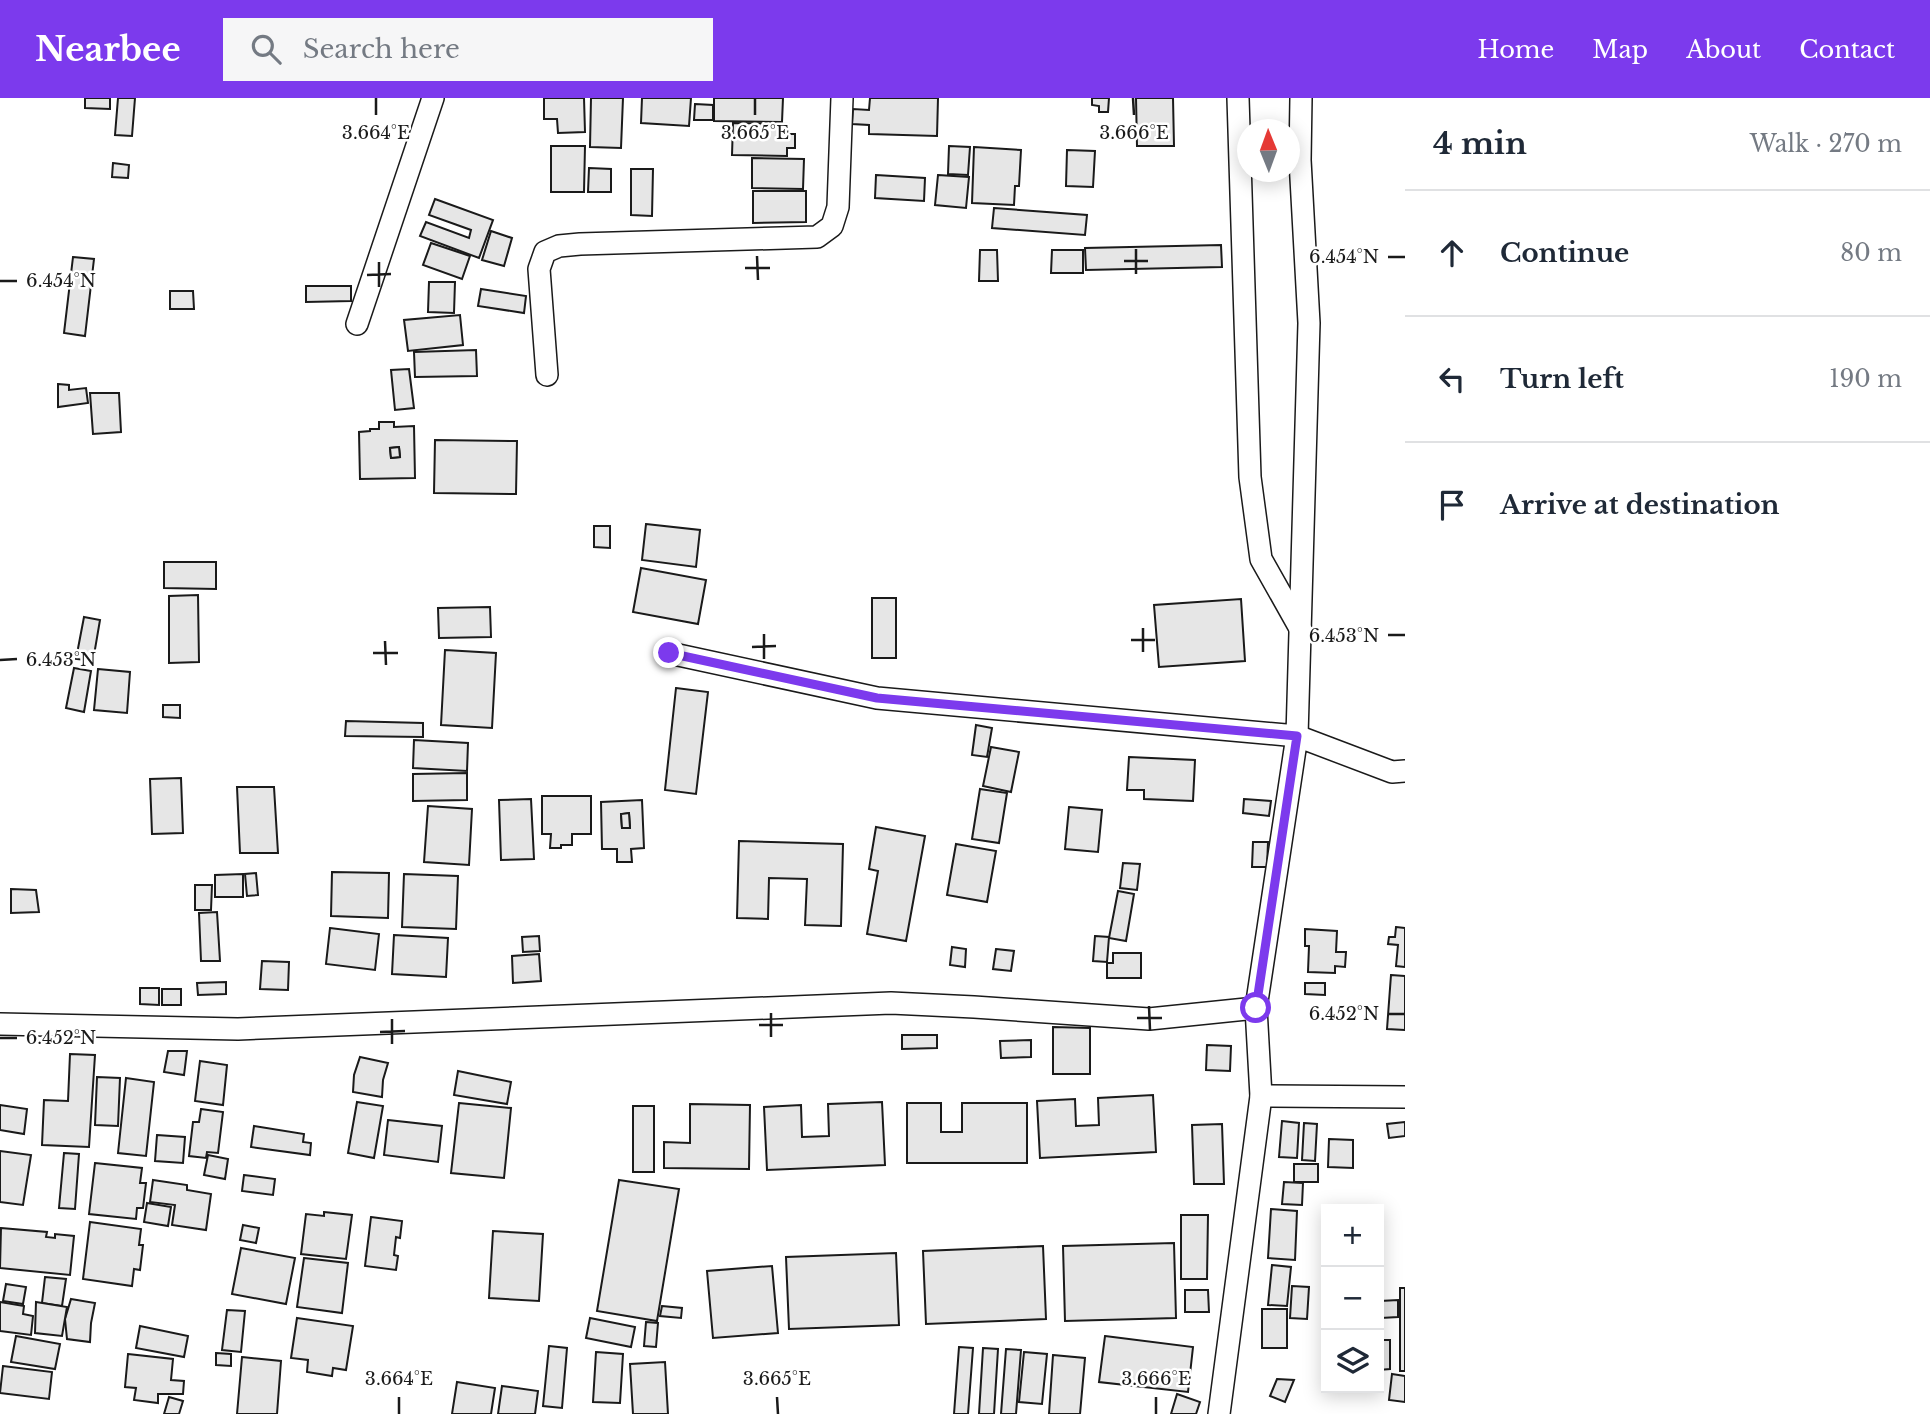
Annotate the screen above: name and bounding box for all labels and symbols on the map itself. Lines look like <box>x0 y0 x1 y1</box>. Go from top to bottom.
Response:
north arrow <box>1237 119 1300 182</box>
text: 3.664°E <box>342 122 410 144</box>
text: 3.665°E <box>721 122 789 144</box>
text: 3.666°E <box>1099 122 1169 144</box>
text: 6.454°N <box>1309 246 1379 268</box>
text: 6.454°N <box>26 270 96 292</box>
text: 6.453°N <box>1309 625 1379 647</box>
route end <box>653 637 684 668</box>
text: 6.453°N <box>26 649 96 671</box>
route start <box>1240 992 1271 1023</box>
text: 6.452°N <box>1309 1003 1379 1025</box>
text: 6.452°N <box>26 1027 96 1049</box>
text: 3.664°E <box>365 1368 433 1390</box>
text: 3.665°E <box>743 1368 811 1390</box>
text: 3.666°E <box>1121 1368 1191 1390</box>

